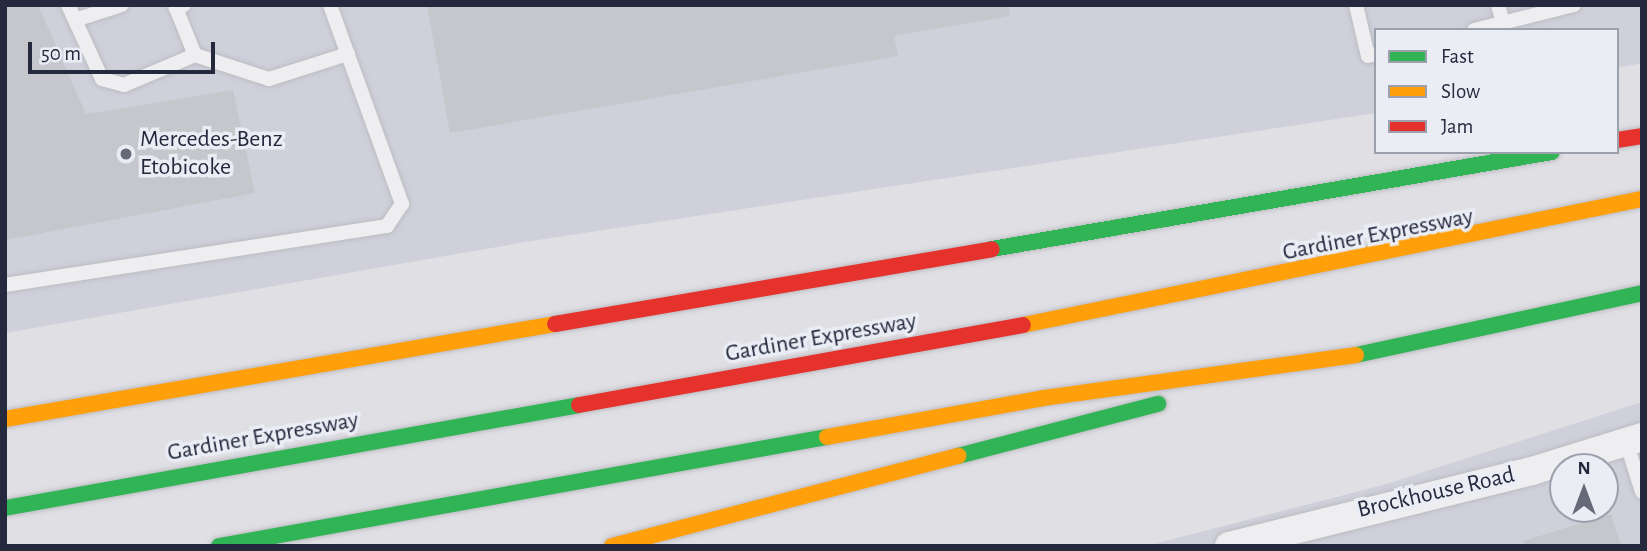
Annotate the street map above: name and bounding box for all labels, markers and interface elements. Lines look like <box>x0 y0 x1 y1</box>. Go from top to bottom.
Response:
scale bar <box>32 28 219 72</box>
legend <box>1374 28 1619 154</box>
text: 50 m <box>41 43 81 64</box>
text: Fast <box>1441 46 1474 67</box>
text: Slow <box>1441 81 1480 102</box>
text: Jam <box>1441 116 1473 137</box>
place label: Mercedes-Benz Etobicoke <box>140 126 283 182</box>
marker: Mercedes-Benz Etobicoke <box>118 146 134 162</box>
street label: Gardiner Expressway <box>1280 202 1476 268</box>
street label: Gardiner Expressway <box>723 307 919 369</box>
street label: Gardiner Expressway <box>165 406 361 468</box>
north arrow <box>1549 453 1619 523</box>
text: N <box>1577 459 1591 478</box>
street label: Brockhouse Road <box>1355 461 1517 525</box>

